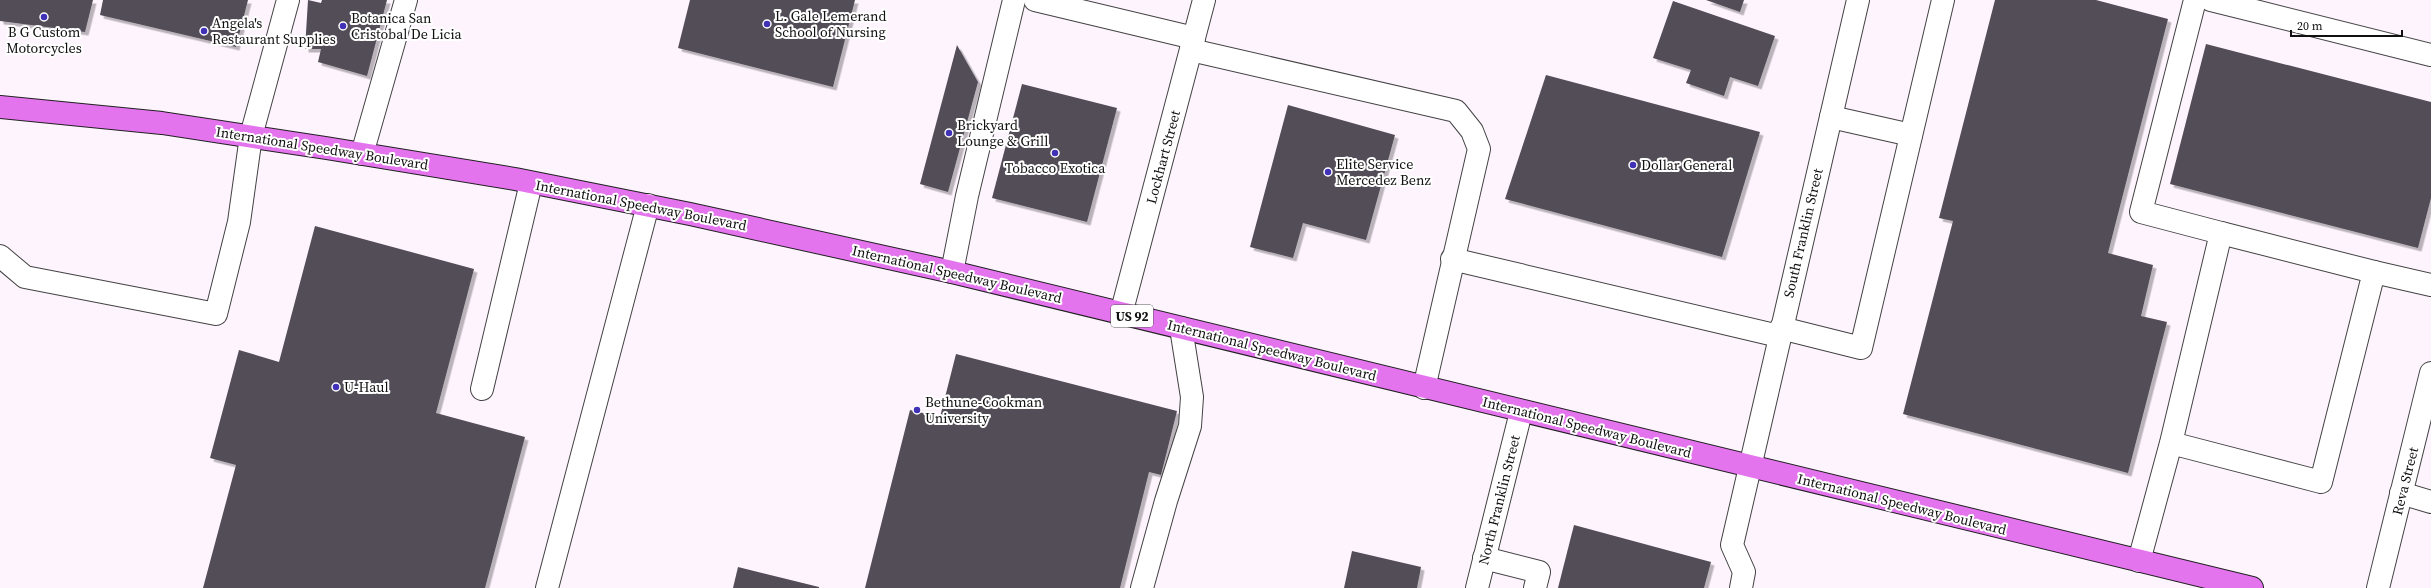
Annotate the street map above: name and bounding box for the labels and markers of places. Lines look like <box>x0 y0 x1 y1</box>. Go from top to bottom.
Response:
place label: L. Gale Lemerand School of Nursing <box>775 6 887 42</box>
place label: Botanica San Cristobal De Licia <box>351 8 463 44</box>
marker: B G Custom Motorcycles <box>39 12 49 22</box>
place label: Angela's Restaurant Supplies <box>212 13 336 49</box>
marker: L. Gale Lemerand School of Nursing <box>762 19 772 29</box>
marker: Botanica San Cristobal De Licia <box>338 21 348 31</box>
place label: B G Custom Motorcycles <box>6 22 82 58</box>
marker: Angela's Restaurant Supplies <box>199 26 209 36</box>
place label: Brickyard Lounge & Grill <box>957 115 1048 151</box>
marker: Brickyard Lounge & Grill <box>944 128 954 138</box>
marker: Tobacco Exotica <box>1050 148 1060 158</box>
place label: Elite Service Mercedez Benz <box>1336 154 1431 190</box>
place label: Dollar General <box>1641 155 1732 175</box>
place label: Tobacco Exotica <box>1005 158 1106 178</box>
marker: Dollar General <box>1628 160 1638 170</box>
marker: Elite Service Mercedez Benz <box>1323 167 1333 177</box>
place label: U-Haul <box>344 377 389 397</box>
marker: U-Haul <box>331 382 341 392</box>
place label: Bethune-Cookman University <box>925 392 1043 428</box>
marker: Bethune-Cookman University <box>912 405 922 415</box>

